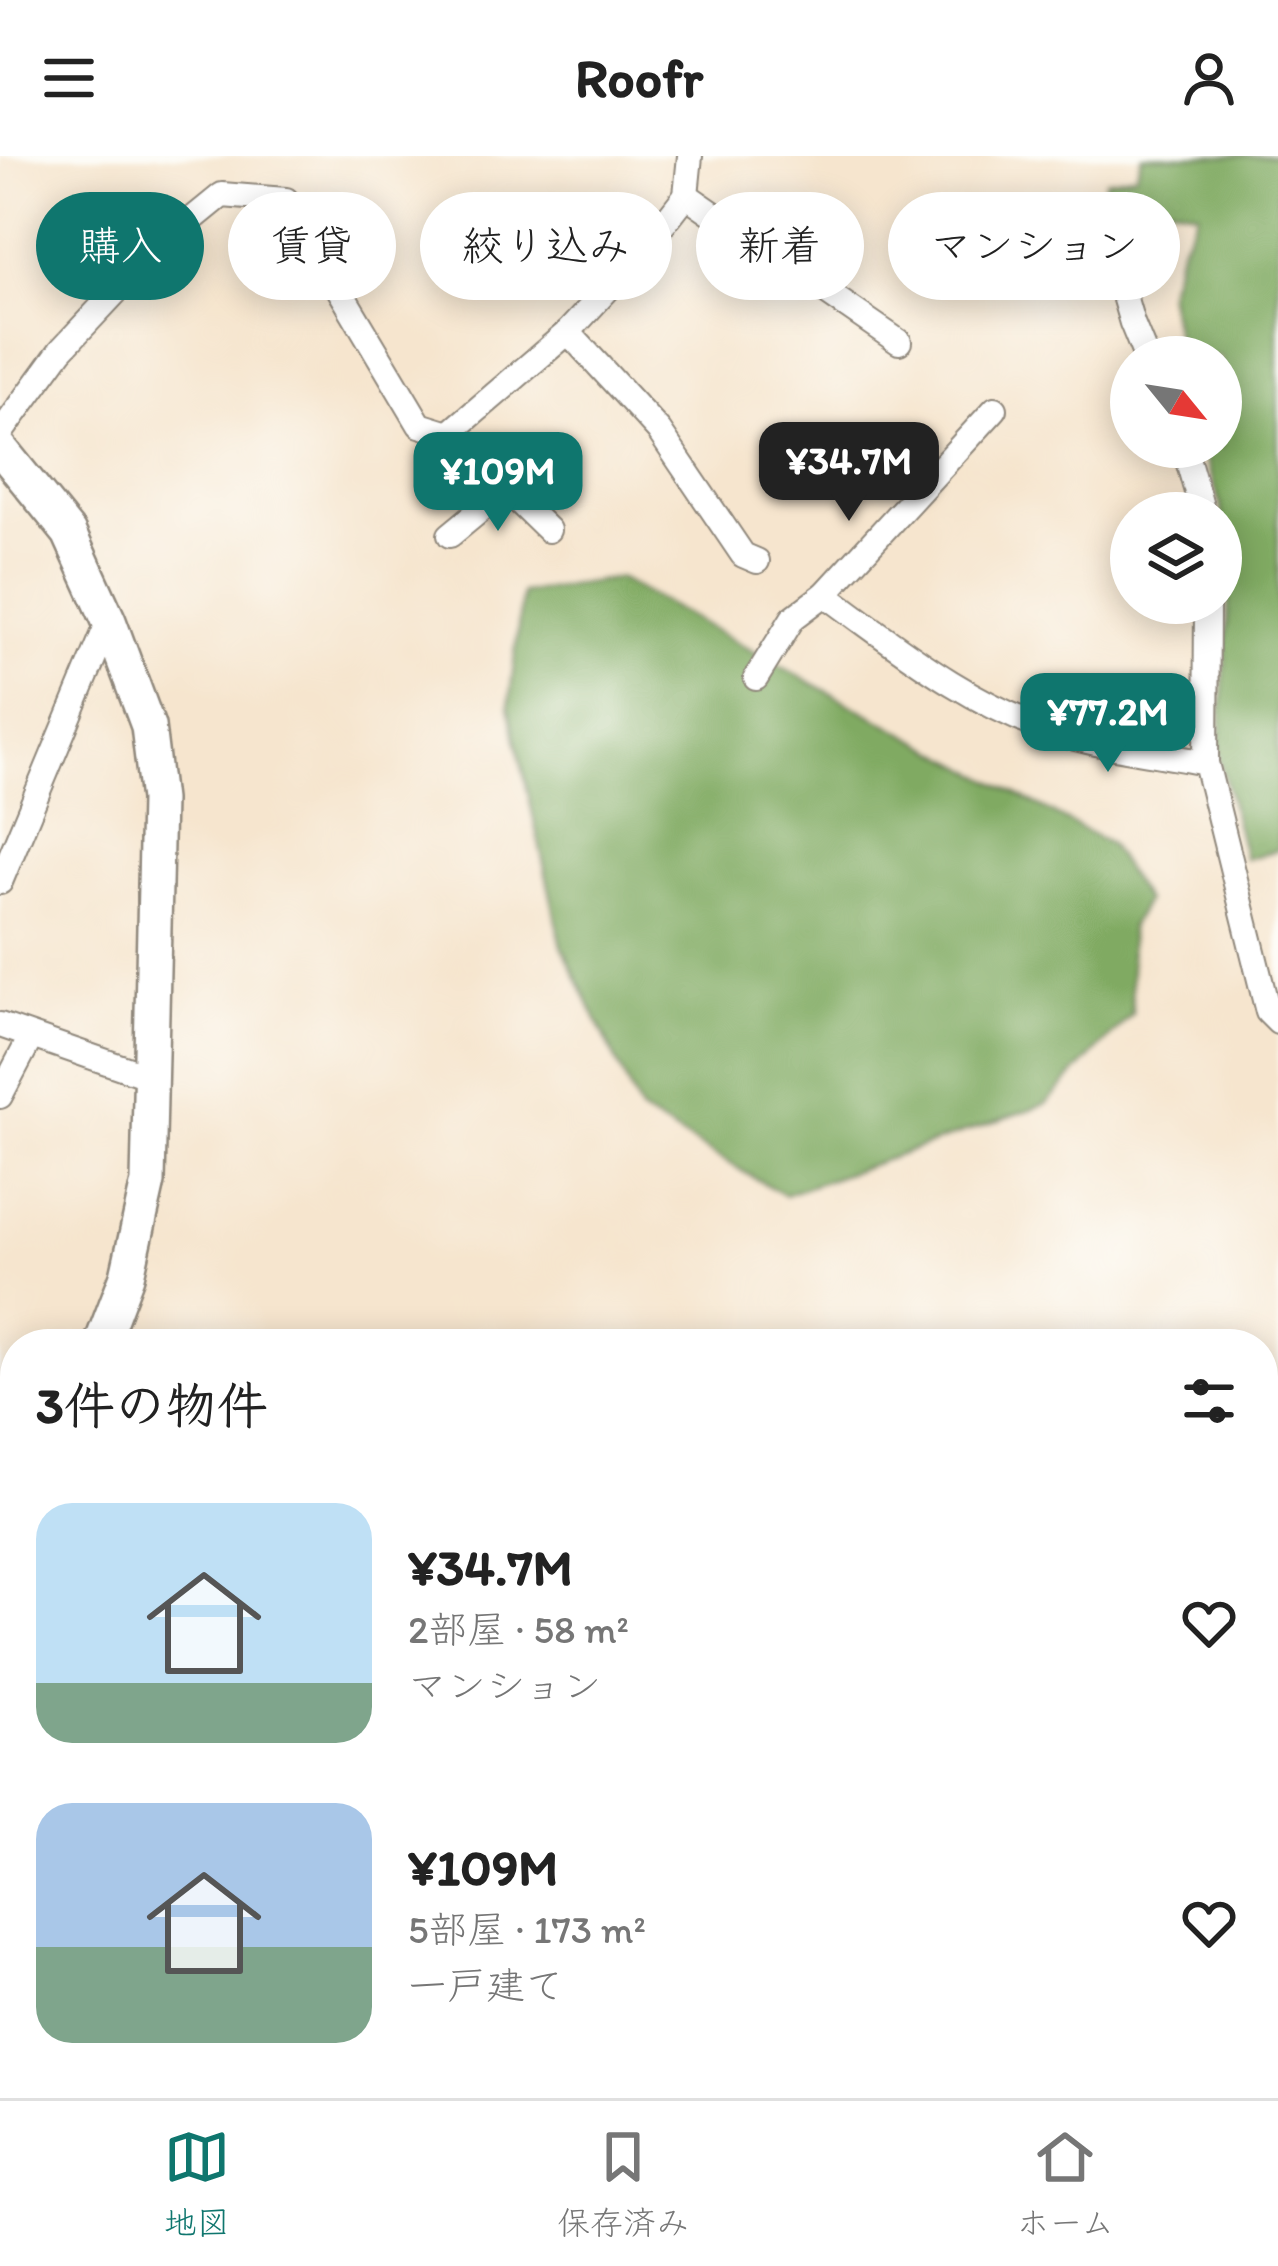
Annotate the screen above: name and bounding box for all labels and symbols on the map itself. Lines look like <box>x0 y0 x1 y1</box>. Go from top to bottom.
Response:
north arrow <box>1110 336 1242 468</box>
pin: ¥34.7M <box>751 422 947 524</box>
pin: ¥109M <box>414 432 582 534</box>
pin: ¥77.2M <box>1010 673 1206 775</box>

